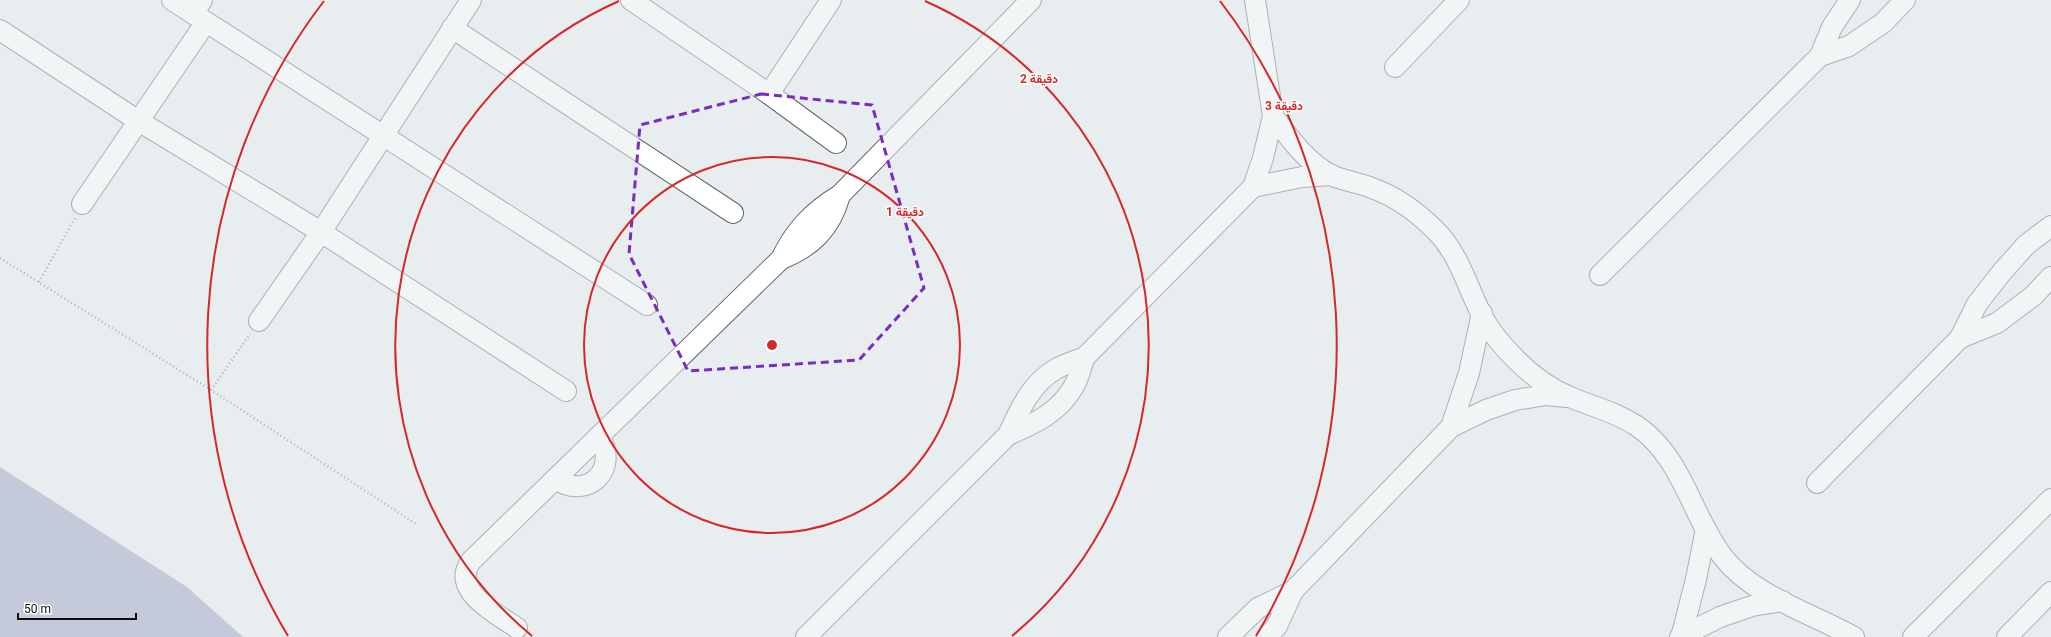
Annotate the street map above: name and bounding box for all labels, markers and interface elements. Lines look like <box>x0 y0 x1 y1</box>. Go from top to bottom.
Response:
text: 2 دقيقة <box>1020 72 1058 86</box>
text: 3 دقيقة <box>1265 99 1303 113</box>
text: 1 دقيقة <box>886 205 924 219</box>
centre of rings <box>765 338 779 352</box>
scale bar <box>18 595 136 621</box>
text: 50 m <box>24 602 51 616</box>

